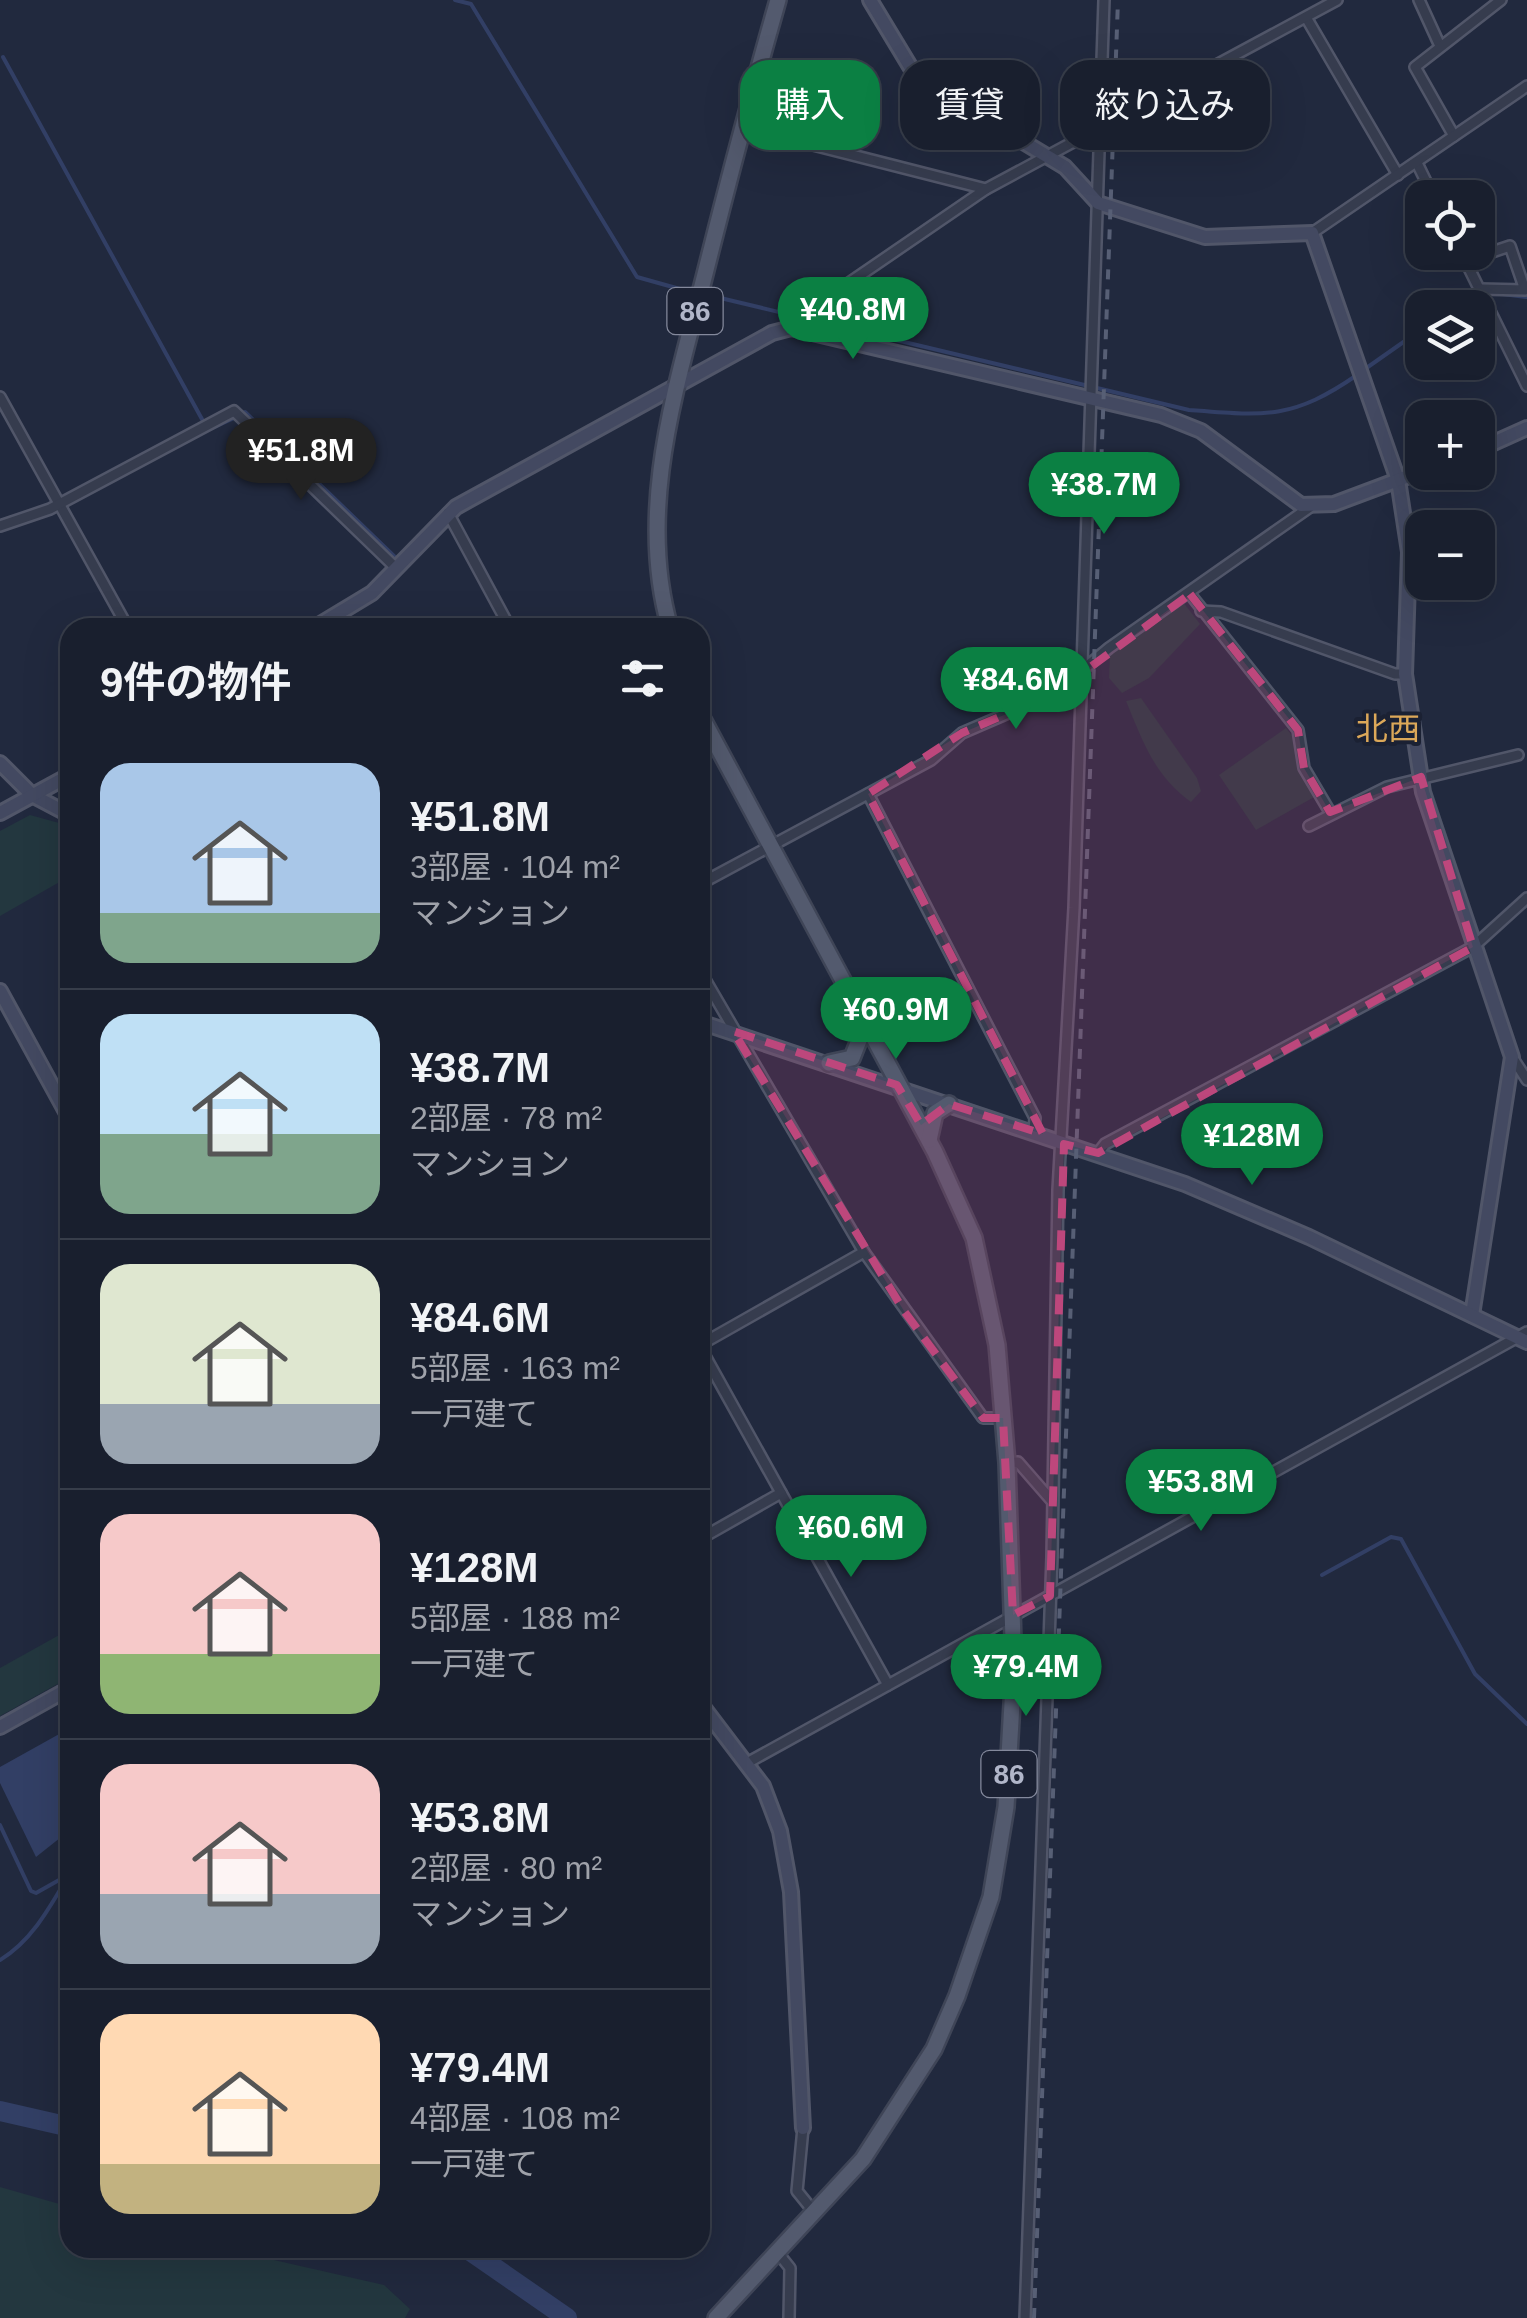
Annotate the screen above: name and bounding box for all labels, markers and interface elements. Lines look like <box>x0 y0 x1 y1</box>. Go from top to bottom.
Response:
chip: 購入 <box>740 60 880 150</box>
chip: 賃貸 <box>900 60 1040 150</box>
chip: 絞り込み <box>1060 60 1270 150</box>
map controls <box>1405 180 1495 600</box>
button: locate <box>1405 180 1495 270</box>
pin: ¥40.8M <box>772 277 934 362</box>
road number: 86 <box>668 288 722 334</box>
button: layers <box>1405 290 1495 380</box>
text: ¥40.8M <box>800 291 906 327</box>
button: + <box>1405 400 1495 490</box>
pin: ¥51.8M <box>220 418 382 503</box>
text: ¥51.8M <box>248 432 354 468</box>
pin: ¥38.7M <box>1023 452 1185 537</box>
text: ¥38.7M <box>1051 466 1157 502</box>
button: − <box>1405 510 1495 600</box>
pin: ¥84.6M <box>935 647 1097 732</box>
icon: filters <box>615 651 670 706</box>
text: 9件の物件 <box>100 659 291 706</box>
text: ¥84.6M <box>963 661 1069 697</box>
district label: 北西 <box>1356 711 1420 747</box>
text: ¥51.8M <box>410 793 550 840</box>
icon: home <box>180 803 300 923</box>
text: 3部屋 · 104 m² <box>410 849 620 885</box>
text: マンション <box>410 895 570 931</box>
pin: ¥60.9M <box>815 977 977 1062</box>
text: ¥60.9M <box>843 991 949 1027</box>
text: ¥38.7M <box>410 1044 550 1091</box>
icon: home <box>180 1054 300 1174</box>
text: 2部屋 · 78 m² <box>410 1100 602 1136</box>
pin: ¥128M <box>1182 1103 1322 1188</box>
text: ¥128M <box>1203 1117 1301 1153</box>
text: マンション <box>410 1146 570 1182</box>
text: ¥84.6M <box>410 1294 550 1341</box>
icon: home <box>180 1304 300 1424</box>
text: 5部屋 · 163 m² <box>410 1350 620 1386</box>
text: 一戸建て <box>410 1396 538 1432</box>
pin: ¥53.8M <box>1120 1449 1282 1534</box>
text: ¥53.8M <box>1148 1463 1254 1499</box>
pin: ¥60.6M <box>770 1495 932 1580</box>
text: ¥60.6M <box>798 1509 904 1545</box>
text: ¥128M <box>410 1544 538 1591</box>
icon: home <box>180 1554 300 1674</box>
text: 5部屋 · 188 m² <box>410 1600 620 1636</box>
pin: ¥79.4M <box>945 1634 1107 1719</box>
text: 一戸建て <box>410 1646 538 1682</box>
text: ¥79.4M <box>973 1648 1079 1684</box>
road number: 86 <box>982 1751 1036 1797</box>
text: ¥53.8M <box>410 1794 550 1841</box>
icon: home <box>180 1804 300 1924</box>
text: 2部屋 · 80 m² <box>410 1850 602 1886</box>
text: マンション <box>410 1896 570 1932</box>
text: ¥79.4M <box>410 2044 550 2091</box>
icon: home <box>180 2054 300 2174</box>
text: 4部屋 · 108 m² <box>410 2100 620 2136</box>
text: 一戸建て <box>410 2146 538 2182</box>

